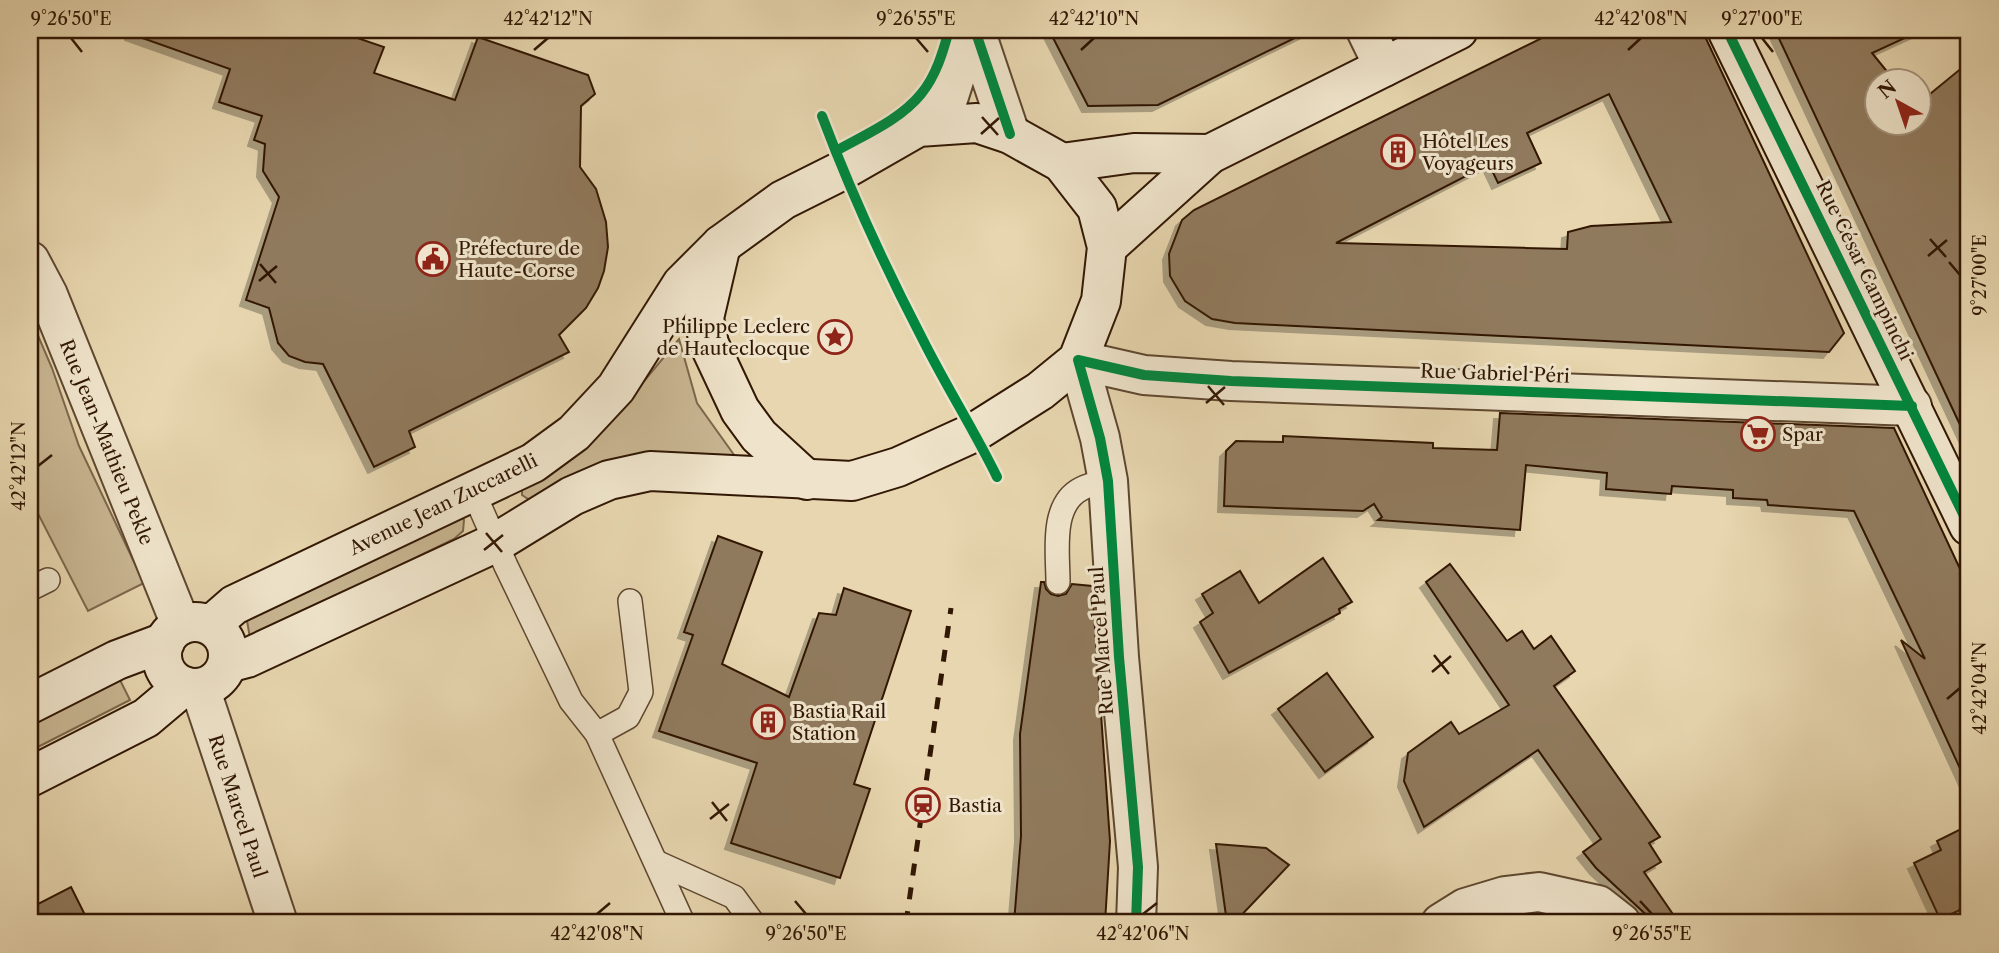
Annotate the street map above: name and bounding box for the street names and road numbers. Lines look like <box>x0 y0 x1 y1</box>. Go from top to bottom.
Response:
street label: Rue César Campinchi <box>1811 177 1918 364</box>
street label: Rue Jean-Mathieu Pekle <box>55 336 158 548</box>
street label: Rue Gabriel Péri <box>1420 359 1570 388</box>
street label: Avenue Jean Zuccarelli <box>344 449 541 560</box>
street label: Rue Marcel Paul <box>1085 565 1118 716</box>
street label: Rue Marcel Paul <box>204 732 272 881</box>

